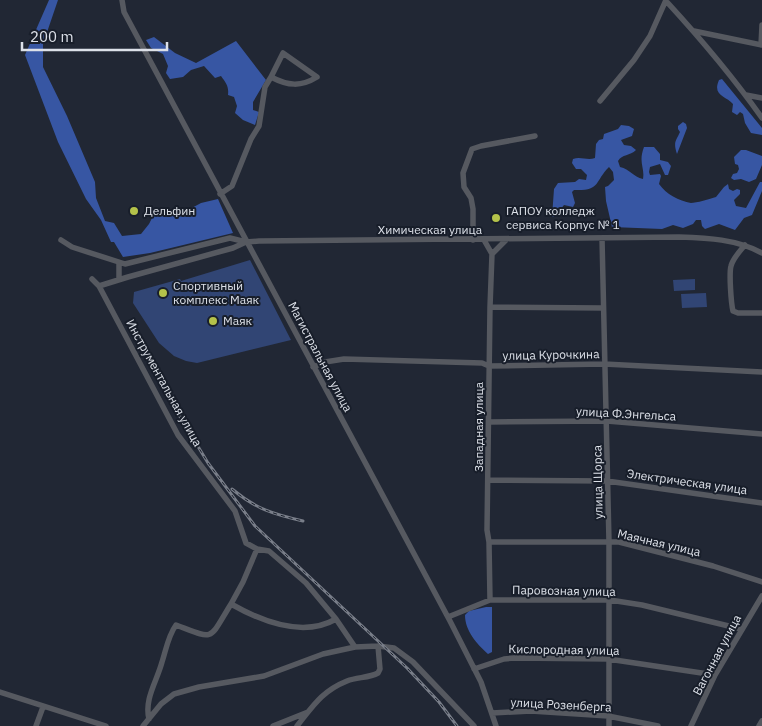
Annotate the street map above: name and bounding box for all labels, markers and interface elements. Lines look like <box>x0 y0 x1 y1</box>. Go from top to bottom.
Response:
scale bar <box>22 20 168 52</box>
text: 200 m <box>30 27 74 46</box>
place label: Дельфин <box>144 203 195 218</box>
place label: ГАПОУ колледж сервиса Корпус № 1 <box>506 203 620 232</box>
marker: Дельфин <box>128 205 140 217</box>
marker: ГАПОУ колледж сервиса Корпус № 1 <box>490 212 502 224</box>
street label: Химическая улица <box>378 222 483 237</box>
place label: Спортивный комплекс Маяк <box>173 278 260 307</box>
marker: Спортивный комплекс Маяк <box>157 287 169 299</box>
street label: Магистральная улица <box>285 299 356 415</box>
place label: Маяк <box>223 313 253 328</box>
marker: Маяк <box>207 315 219 327</box>
street label: Инструментальная улица <box>123 317 206 450</box>
street label: улица Курочкина <box>502 346 600 363</box>
street label: Западная улица <box>471 381 486 472</box>
street label: улица Ф.Энгельса <box>576 403 677 424</box>
street label: улица Щорса <box>589 444 606 519</box>
street label: Электрическая улица <box>626 466 749 497</box>
street label: Маячная улица <box>616 526 703 560</box>
street label: Паровозная улица <box>512 582 617 599</box>
street label: Вагонная улица <box>689 611 744 698</box>
street label: Кислородная улица <box>508 641 620 658</box>
street label: улица Розенберга <box>510 694 613 715</box>

